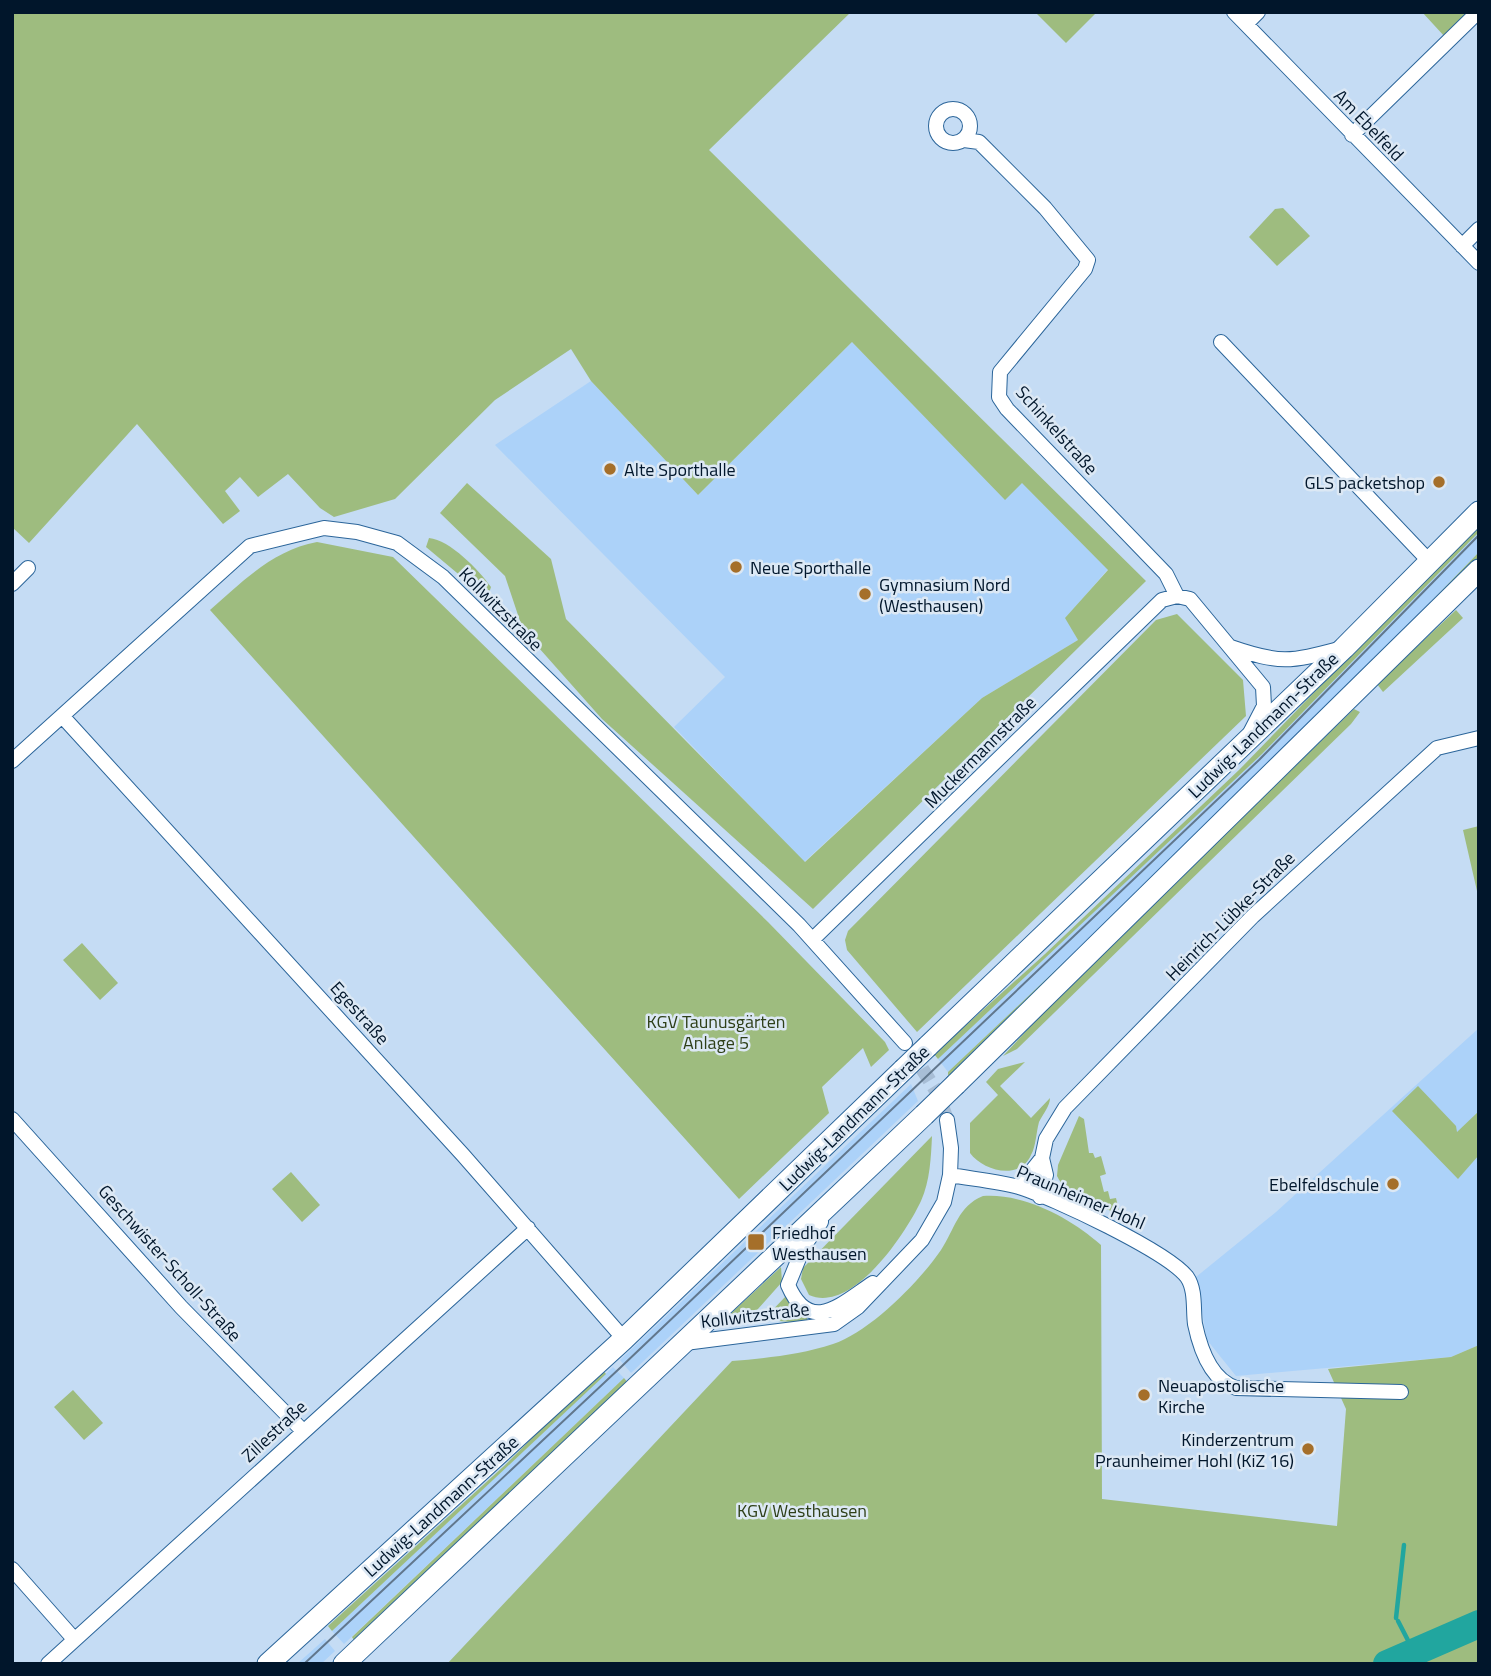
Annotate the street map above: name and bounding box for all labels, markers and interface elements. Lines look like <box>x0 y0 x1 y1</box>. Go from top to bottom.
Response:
street label: Am Ebelfeld <box>1328 83 1410 167</box>
street label: Schinkelstraße <box>1010 379 1104 481</box>
place label: Alte Sporthalle <box>624 456 736 483</box>
marker: Alte Sporthalle <box>602 461 618 477</box>
place label: GLS packetshop <box>1304 469 1425 496</box>
marker: GLS packetshop <box>1431 474 1447 490</box>
place label: Neue Sporthalle <box>750 554 871 581</box>
marker: Neue Sporthalle <box>728 559 744 575</box>
street label: Kollwitzstraße <box>453 561 549 657</box>
place label: Gymnasium Nord (Westhausen) <box>879 571 1010 619</box>
marker: Gymnasium Nord (Westhausen) <box>857 586 873 602</box>
street label: Ludwig-Landmann-Straße <box>1182 646 1344 804</box>
street label: Muckermannstraße <box>918 690 1042 814</box>
street label: Heinrich-Lübke-Straße <box>1159 845 1301 987</box>
street label: Egestraße <box>324 975 396 1051</box>
park label: KGV Taunusgärten Anlage 5 <box>647 1008 785 1056</box>
street label: Ludwig-Landmann-Straße <box>773 1039 935 1197</box>
street label: Praunheimer Hohl <box>1012 1158 1150 1236</box>
place label: Ebelfeldschule <box>1269 1171 1379 1198</box>
marker: Ebelfeldschule <box>1385 1176 1401 1192</box>
street label: Geschwister-Scholl-Straße <box>92 1178 248 1348</box>
place label: Friedhof Westhausen <box>772 1219 867 1267</box>
marker: Friedhof Westhausen <box>746 1232 766 1252</box>
street label: Kollwitzstraße <box>699 1295 811 1335</box>
place label: Neuapostolische Kirche <box>1158 1372 1284 1420</box>
marker: Neuapostolische Kirche <box>1136 1387 1152 1403</box>
street label: Zillestraße <box>235 1394 313 1468</box>
place label: Kinderzentrum Praunheimer Hohl (KiZ 16) <box>1095 1426 1294 1474</box>
street label: Ludwig-Landmann-Straße <box>358 1429 524 1583</box>
marker: Kinderzentrum Praunheimer Hohl (KiZ 16) <box>1300 1441 1316 1457</box>
park label: KGV Westhausen <box>737 1497 867 1524</box>

